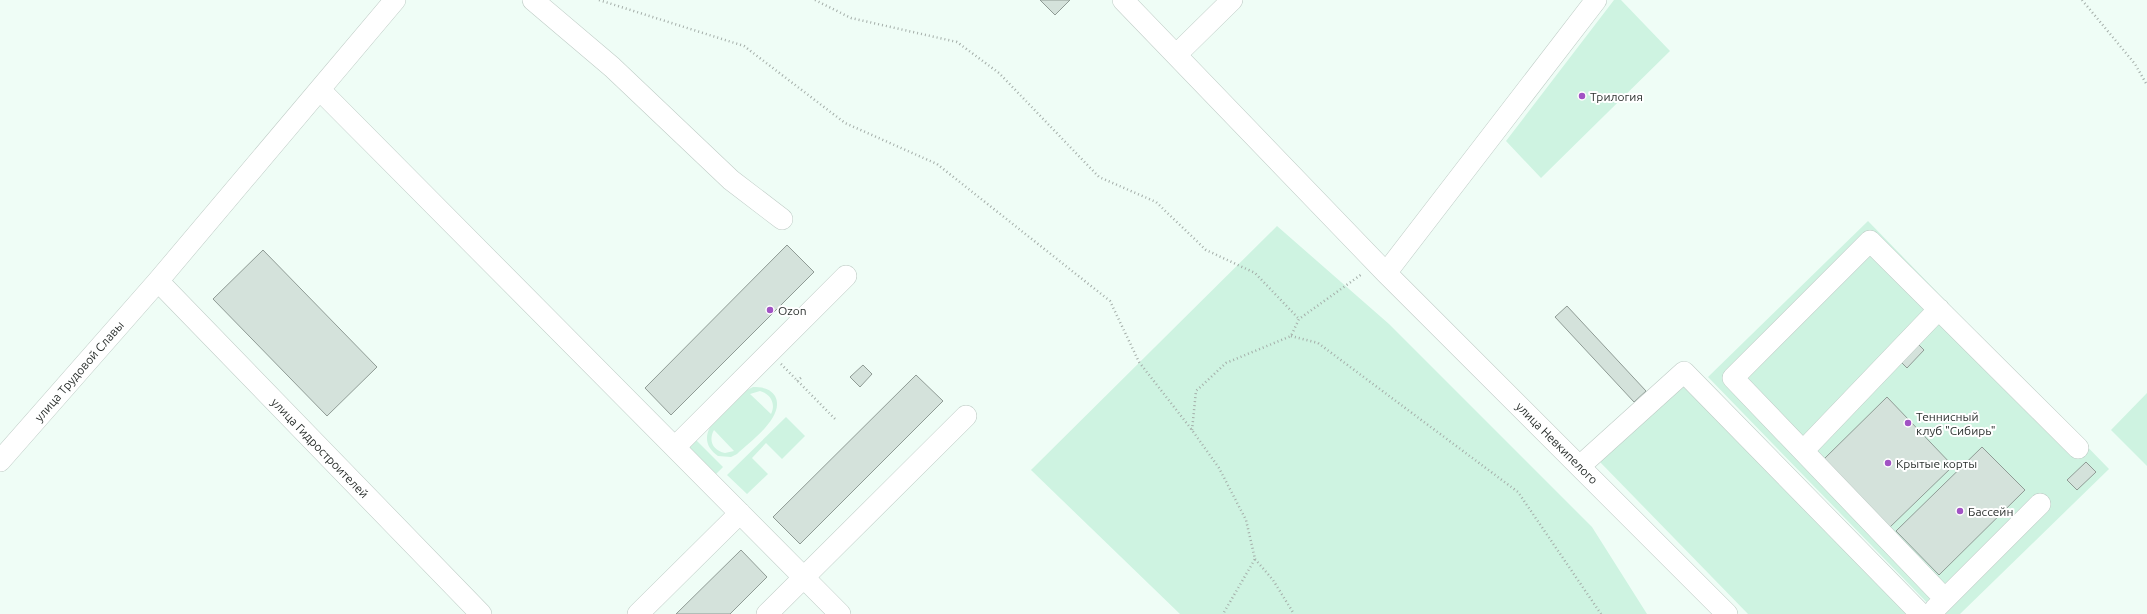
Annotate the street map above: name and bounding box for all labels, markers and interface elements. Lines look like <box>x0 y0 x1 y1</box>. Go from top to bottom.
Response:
place label: Трилогия <box>1590 90 1643 103</box>
marker: Трилогия <box>1577 91 1587 101</box>
place label: Ozon <box>778 304 807 317</box>
marker: Ozon <box>765 305 775 315</box>
street label: улица Трудовой Славы <box>32 318 126 424</box>
street label: улица Гидростроителей <box>269 395 371 501</box>
street label: улица Невкипелого <box>1514 400 1600 486</box>
place label: Теннисный клуб "Сибирь" <box>1916 410 1995 437</box>
marker: Теннисный клуб "Сибирь" <box>1903 418 1913 428</box>
place label: Крытые корты <box>1896 457 1977 470</box>
marker: Крытые корты <box>1883 458 1893 468</box>
place label: Бассейн <box>1968 505 2013 518</box>
marker: Бассейн <box>1955 506 1965 516</box>

